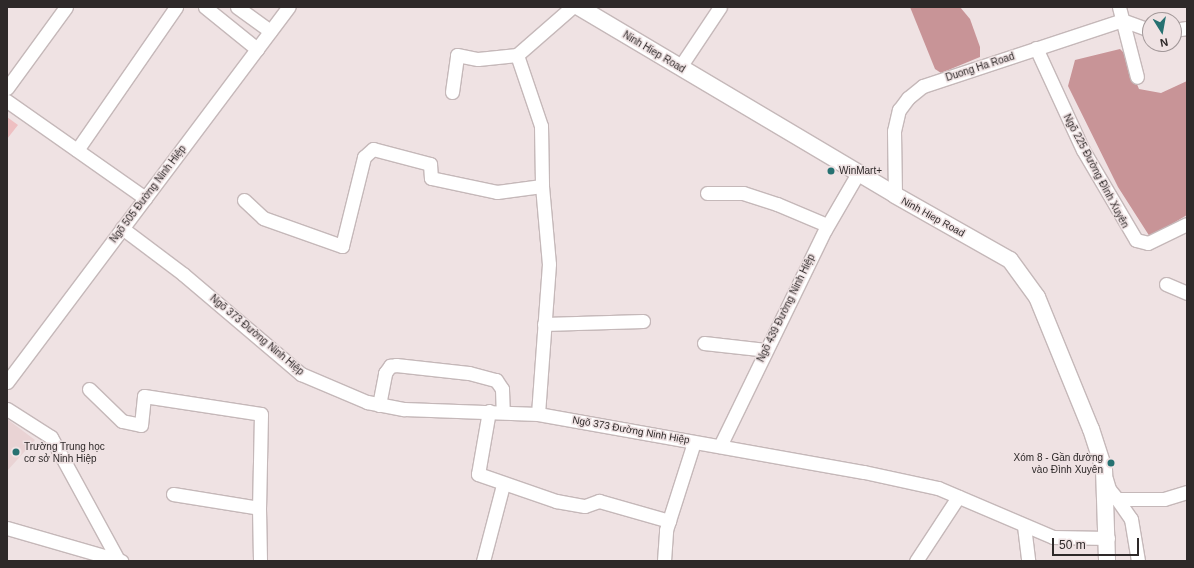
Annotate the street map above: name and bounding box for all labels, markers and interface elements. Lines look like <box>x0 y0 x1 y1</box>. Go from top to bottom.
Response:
north arrow <box>1142 12 1182 52</box>
street label: Ninh Hiep Road <box>621 29 687 75</box>
text: N <box>1159 36 1169 49</box>
street label: Duong Ha Road <box>944 50 1016 84</box>
street label: Ngõ 225 Đường Đình Xuyên <box>1061 112 1131 230</box>
street label: Ngõ 505 Đường Ninh Hiệp <box>107 143 189 245</box>
place label: WinMart+ <box>839 165 882 177</box>
marker: WinMart+ <box>826 166 836 176</box>
street label: Ninh Hiep Road <box>899 195 967 239</box>
street label: Ngõ 439 Đường Ninh Hiệp <box>755 252 817 364</box>
street label: Ngõ 373 Đường Ninh Hiệp <box>208 292 306 378</box>
street label: Ngõ 373 Đường Ninh Hiệp <box>571 414 691 446</box>
place label: Trường Trung học cơ sở Ninh Hiệp <box>24 440 105 464</box>
marker: Trường Trung học cơ sở Ninh Hiệp <box>11 447 21 457</box>
place label: Xóm 8 - Gần đường vào Đình Xuyên <box>1014 451 1103 474</box>
marker: Xóm 8 - Gần đường vào Đình Xuyên <box>1106 458 1116 468</box>
scale bar <box>1054 530 1141 556</box>
text: 50 m <box>1059 538 1086 552</box>

